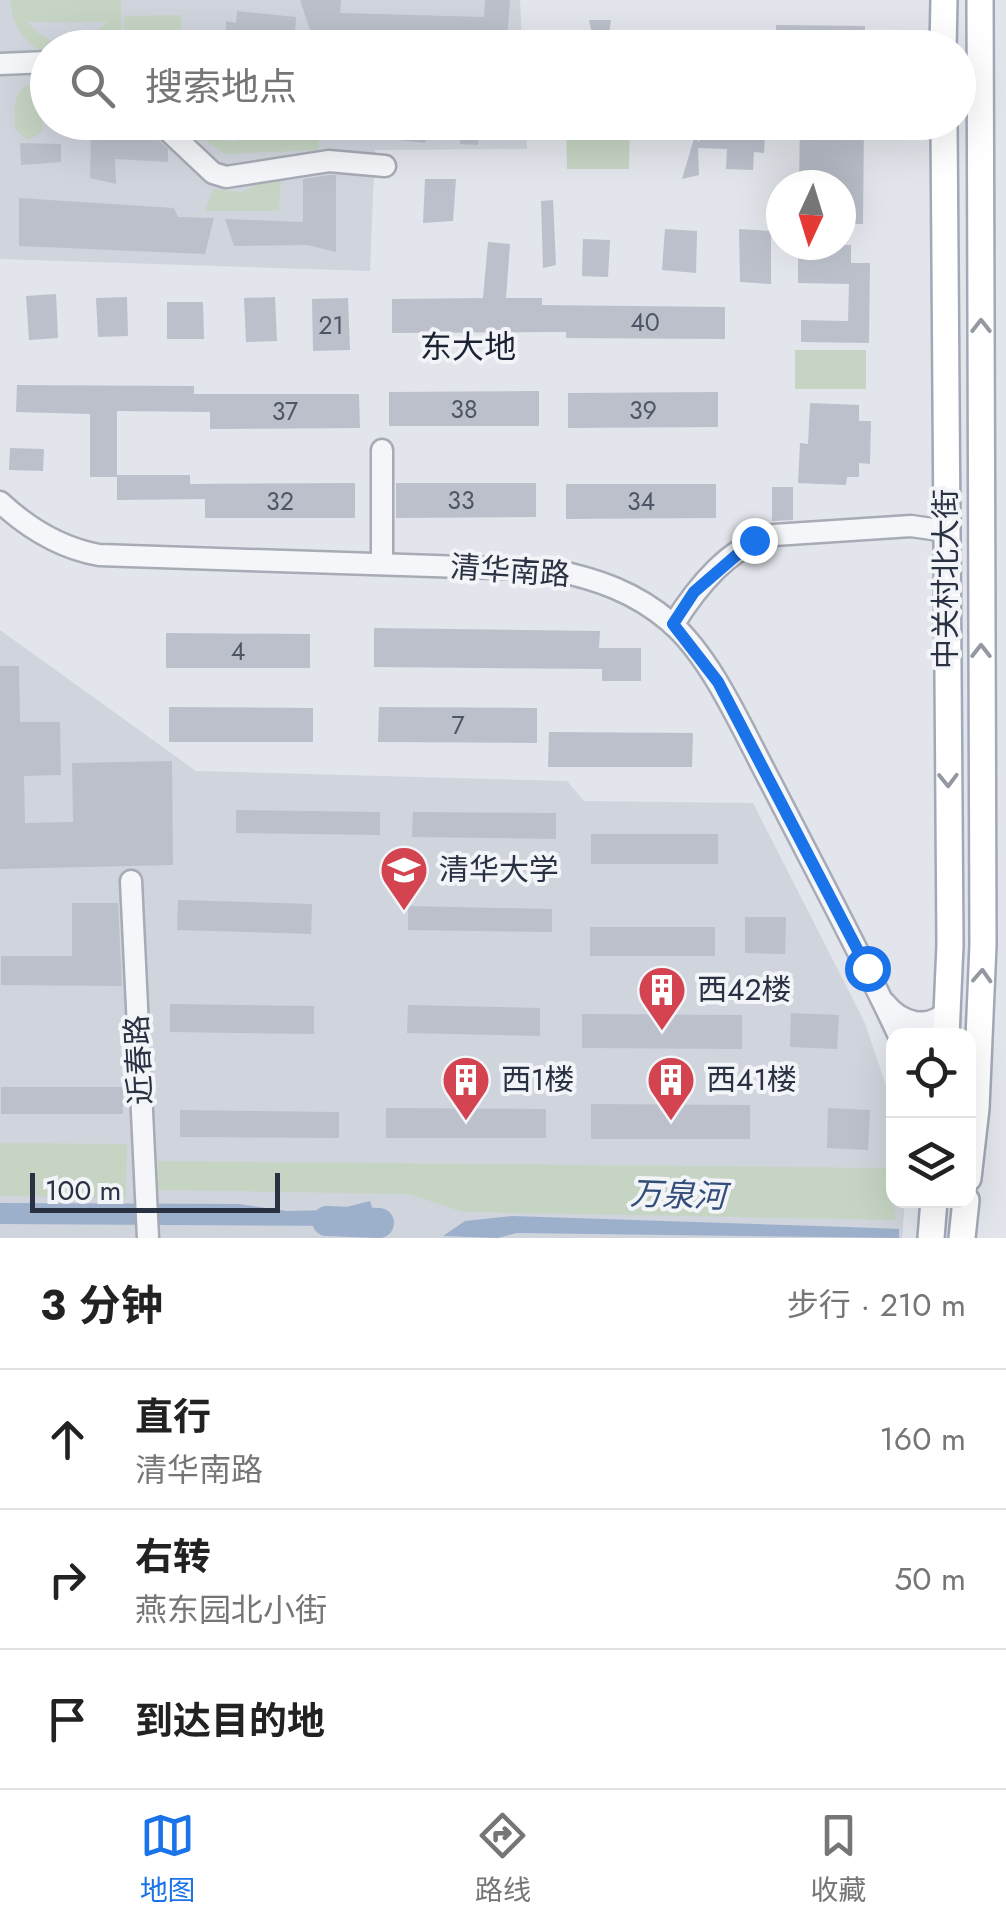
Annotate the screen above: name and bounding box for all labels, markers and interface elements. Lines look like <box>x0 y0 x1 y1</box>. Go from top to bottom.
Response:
search box <box>30 30 976 140</box>
icon: search <box>65 58 120 113</box>
text: 搜索地点 <box>145 59 297 114</box>
north arrow <box>766 170 856 260</box>
house number: 40 <box>630 304 660 340</box>
house number: 21 <box>318 307 344 343</box>
one-way arrow <box>970 317 992 332</box>
district label: 东大地 <box>420 324 516 370</box>
house number: 38 <box>450 391 478 427</box>
house number: 39 <box>629 392 657 428</box>
house number: 37 <box>272 393 298 429</box>
house number: 33 <box>447 482 475 518</box>
house number: 32 <box>266 483 294 519</box>
house number: 34 <box>627 483 655 519</box>
street label: 中关村北大街 <box>924 489 967 669</box>
route end <box>732 518 778 564</box>
street label: 清华南路 <box>449 545 571 596</box>
house number: 4 <box>231 633 245 669</box>
one-way arrow <box>970 642 992 658</box>
house number: 7 <box>451 707 465 743</box>
one-way arrow <box>937 772 959 788</box>
school or university icon: 清华大学 <box>378 844 430 912</box>
place label: 清华大学 <box>439 848 559 891</box>
route start <box>845 946 891 992</box>
building icon: 西42楼 <box>636 964 688 1032</box>
one-way arrow <box>971 967 992 983</box>
place label: 西42楼 <box>697 968 792 1011</box>
street label: 近春路 <box>115 1014 162 1106</box>
map controls <box>886 1028 976 1208</box>
button: locate <box>886 1028 976 1118</box>
building icon: 西1楼 <box>440 1054 492 1122</box>
building icon: 西41楼 <box>645 1054 697 1122</box>
place label: 西1楼 <box>501 1058 575 1101</box>
place label: 西41楼 <box>706 1058 797 1101</box>
button: layers <box>886 1118 976 1208</box>
scale bar <box>30 1168 280 1212</box>
text: 100 m <box>45 1170 121 1211</box>
water label: 万泉河 <box>629 1170 733 1220</box>
text: 3 分钟 <box>40 1275 163 1336</box>
text: 步行 · 210 m <box>787 1282 966 1328</box>
text: 直行 <box>135 1389 211 1444</box>
icon: ahead <box>40 1412 95 1467</box>
text: 160 m <box>879 1416 966 1462</box>
text: 清华南路 <box>135 1447 263 1493</box>
text: 右转 <box>135 1529 211 1584</box>
icon: right <box>40 1552 95 1607</box>
text: 50 m <box>894 1556 966 1602</box>
text: 燕东园北小街 <box>135 1587 327 1633</box>
icon: arrive <box>40 1692 95 1747</box>
text: 到达目的地 <box>135 1693 325 1748</box>
tab: 地图 <box>140 1808 196 1911</box>
tab: 路线 <box>475 1808 531 1911</box>
tab: 收藏 <box>810 1808 866 1911</box>

